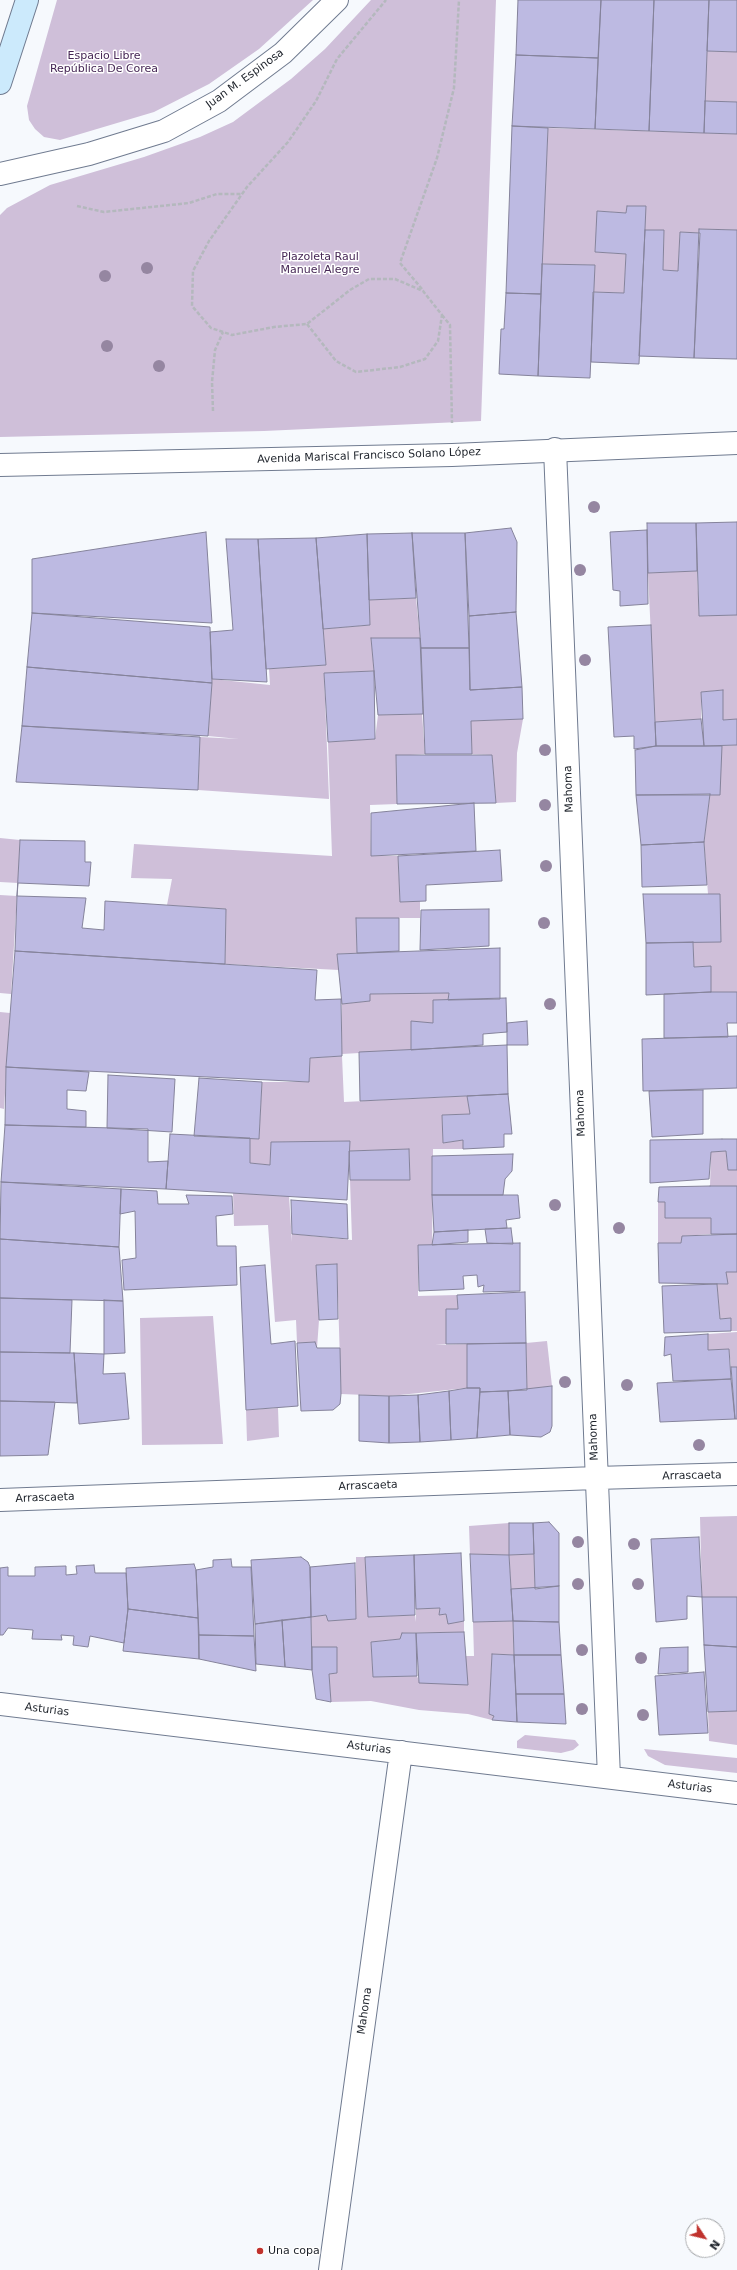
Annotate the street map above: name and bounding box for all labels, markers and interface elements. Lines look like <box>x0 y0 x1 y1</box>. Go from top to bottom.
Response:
street label: Juan M. Espinosa <box>204 46 286 112</box>
park label: Espacio Libre República De Corea <box>50 49 158 75</box>
park label: Plazoleta Raul Manuel Alegre <box>281 250 359 276</box>
street label: Avenida Mariscal Francisco Solano López <box>257 445 481 467</box>
street label: Mahoma <box>562 765 576 813</box>
street label: Mahoma <box>574 1089 588 1137</box>
street label: Mahoma <box>587 1413 601 1461</box>
street label: Arrascaeta <box>662 1469 722 1483</box>
street label: Arrascaeta <box>338 1478 398 1494</box>
street label: Arrascaeta <box>15 1490 75 1506</box>
street label: Asturias <box>24 1701 70 1719</box>
street label: Asturias <box>346 1739 392 1757</box>
street label: Asturias <box>667 1778 713 1796</box>
street label: Mahoma <box>355 1987 375 2035</box>
north arrow <box>685 2218 725 2258</box>
text: N <box>706 2237 722 2252</box>
place label: Una copa <box>268 2244 320 2258</box>
marker: Una copa <box>255 2246 265 2256</box>

